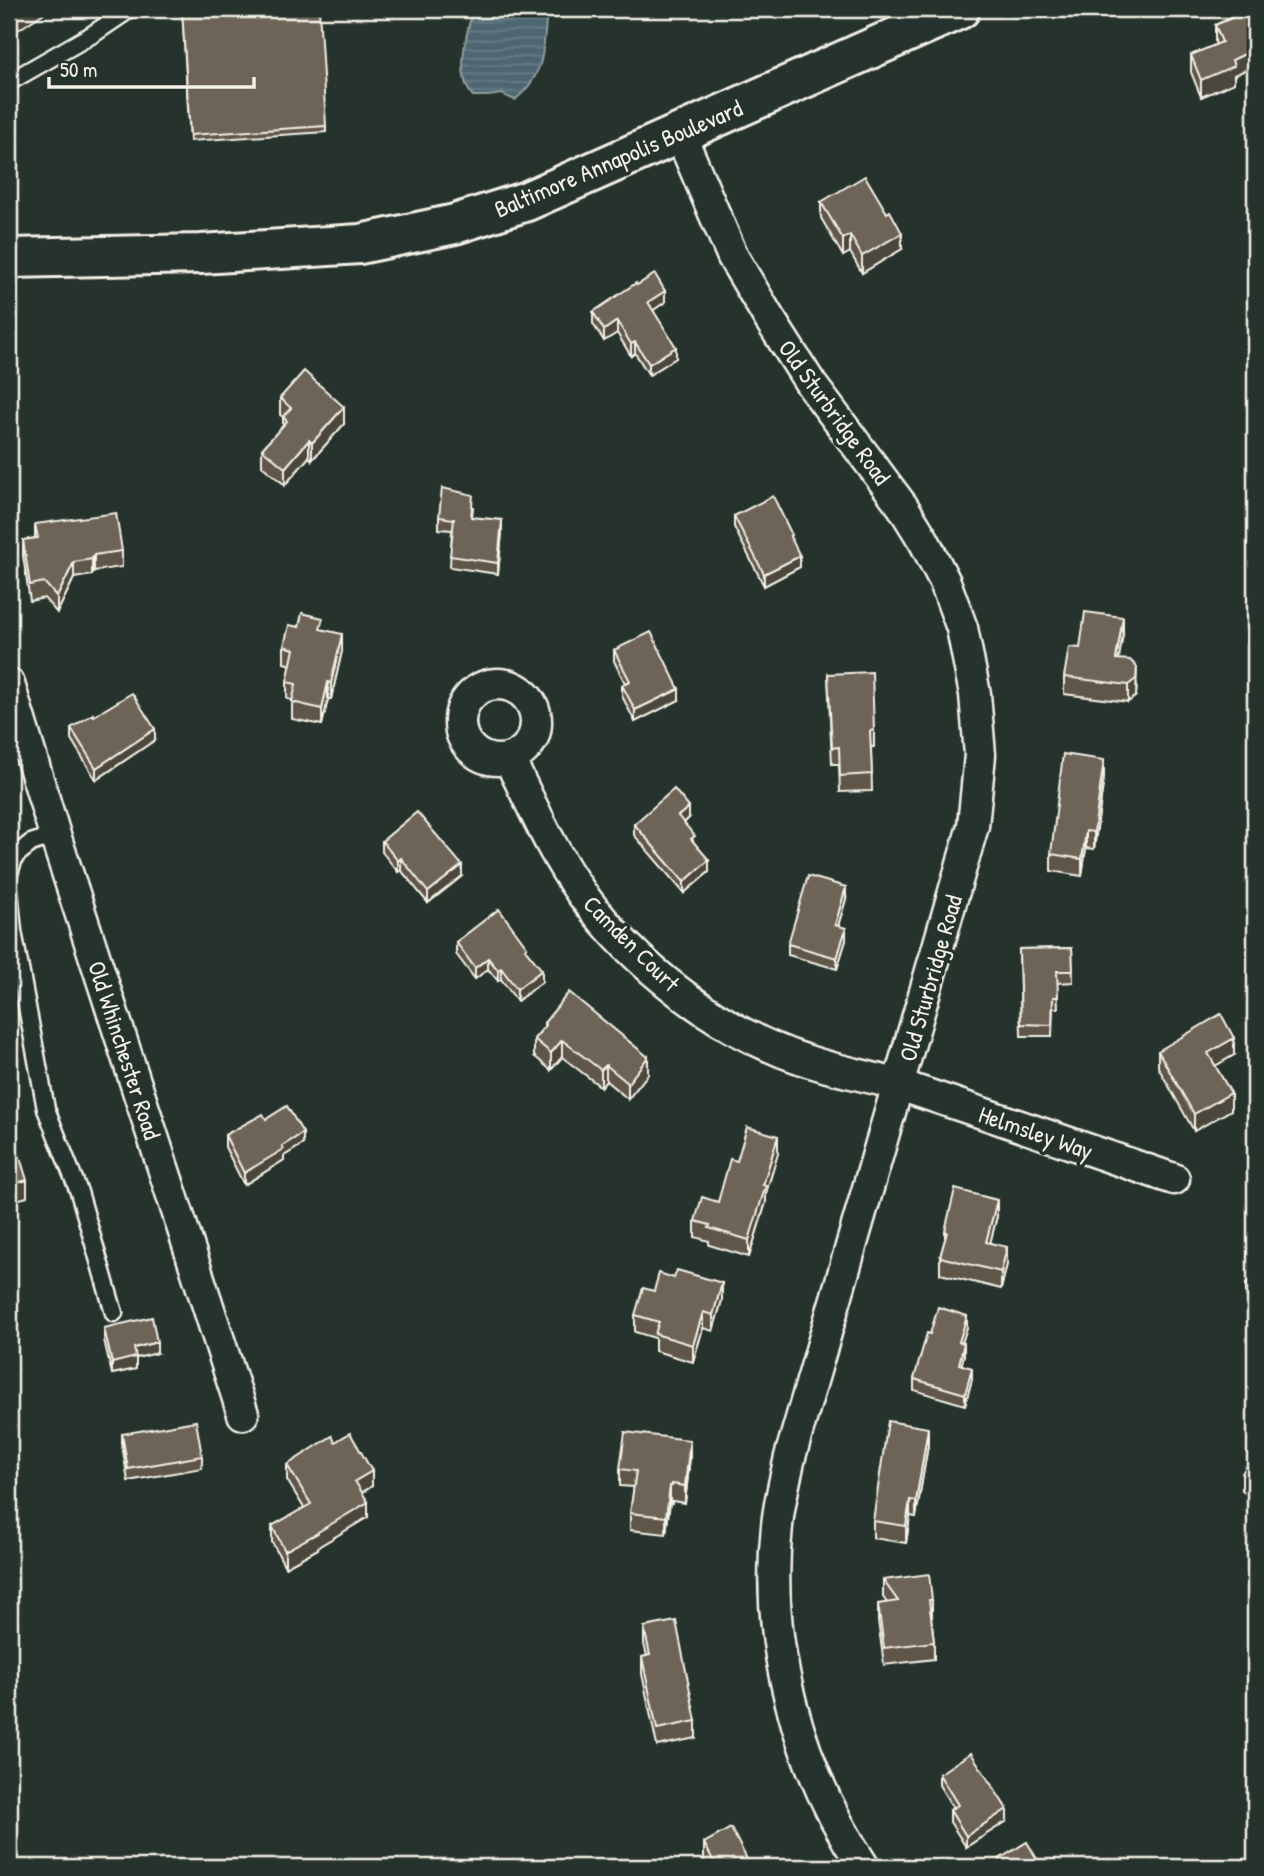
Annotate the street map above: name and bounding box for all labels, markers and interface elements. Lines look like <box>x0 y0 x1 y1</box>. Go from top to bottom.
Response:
scale bar <box>49 46 254 90</box>
text: 50 m <box>60 55 97 84</box>
street label: Baltimore Annapolis Boulevard <box>489 91 747 225</box>
street label: Old Sturbridge Road <box>772 333 898 491</box>
street label: Camden Court <box>577 888 688 999</box>
street label: Old Sturbridge Road <box>891 891 969 1065</box>
street label: Old Whinchester Road <box>81 957 169 1143</box>
street label: Helmsley Way <box>975 1098 1097 1166</box>

